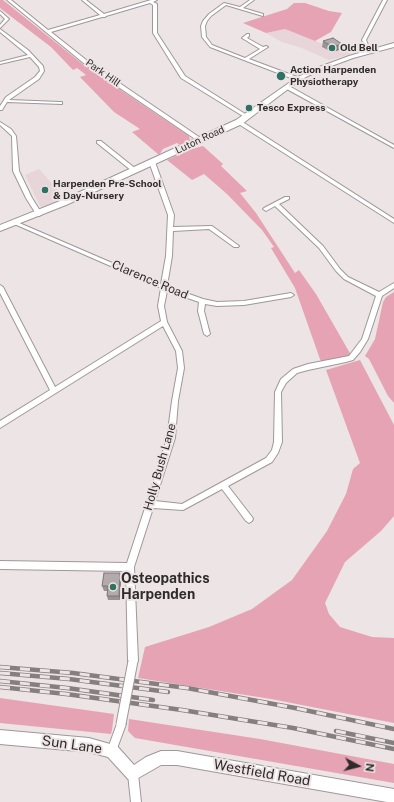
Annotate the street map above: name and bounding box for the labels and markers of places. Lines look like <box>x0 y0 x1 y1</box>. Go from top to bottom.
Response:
place label: Old Bell <box>340 42 378 54</box>
marker: Old Bell <box>327 43 337 53</box>
place label: Action Harpenden Physiotherapy <box>290 64 376 88</box>
marker: Action Harpenden Physiotherapy <box>275 70 287 82</box>
place label: Tesco Express <box>257 102 325 114</box>
marker: Tesco Express <box>244 103 254 113</box>
place label: Harpenden Pre-School & Day-Nursery <box>53 178 162 202</box>
marker: Harpenden Pre-School & Day-Nursery <box>40 185 50 195</box>
place label: Osteopathics Harpenden <box>121 571 210 604</box>
marker: Osteopathics Harpenden <box>108 582 118 592</box>

